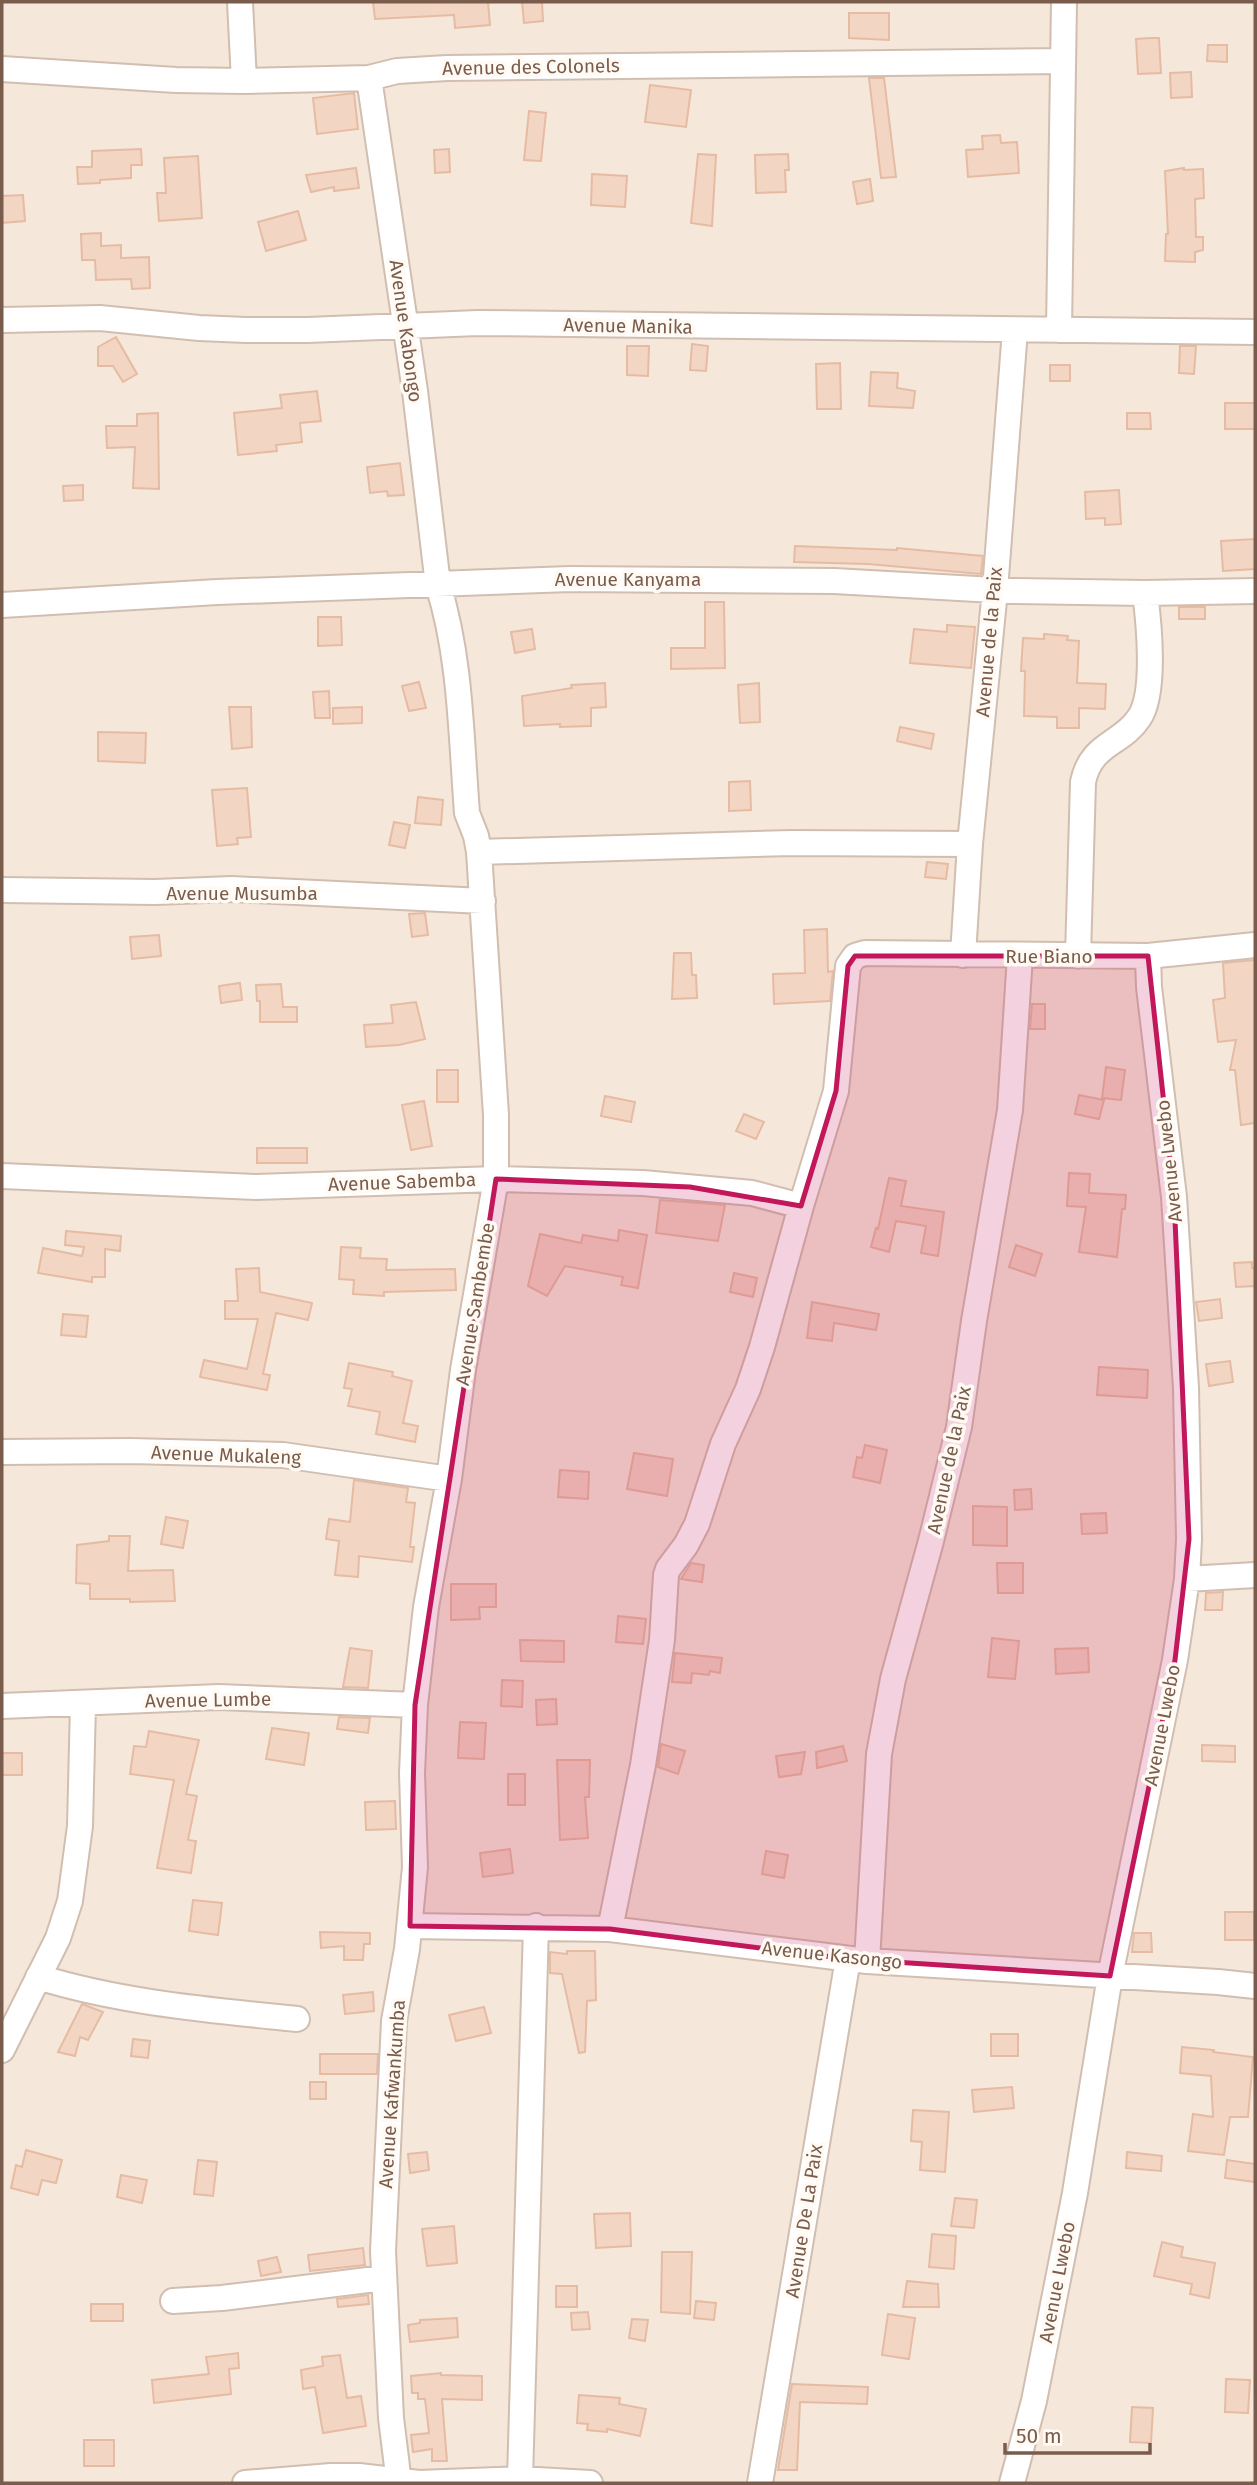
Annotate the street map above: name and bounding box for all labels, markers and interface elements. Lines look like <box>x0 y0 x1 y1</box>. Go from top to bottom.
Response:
street label: Avenue des Colonels <box>442 54 620 80</box>
street label: Avenue Kabongo <box>385 258 427 404</box>
street label: Avenue Manika <box>563 313 693 339</box>
street label: Avenue de la Paix <box>971 565 1007 718</box>
street label: Avenue Kanyama <box>555 568 701 591</box>
street label: Avenue Musumba <box>166 882 318 905</box>
street label: Rue Biano <box>1005 945 1093 968</box>
street label: Avenue Lwebo <box>1151 1099 1187 1223</box>
street label: Avenue Sabemba <box>328 1168 476 1196</box>
street label: Avenue Sambembe <box>451 1221 499 1387</box>
street label: Avenue de la Paix <box>922 1383 976 1536</box>
street label: Avenue Mukaleng <box>150 1441 302 1469</box>
street label: Avenue Lwebo <box>1139 1662 1185 1788</box>
street label: Avenue Lumbe <box>145 1687 271 1713</box>
street label: Avenue Kasongo <box>761 1936 903 1974</box>
street label: Avenue Kafwankumba <box>374 1999 410 2189</box>
street label: Avenue De La Paix <box>780 2142 828 2299</box>
street label: Avenue Lwebo <box>1034 2219 1080 2345</box>
scale bar <box>1005 2412 1150 2456</box>
text: 50 m <box>1016 2423 1062 2449</box>

